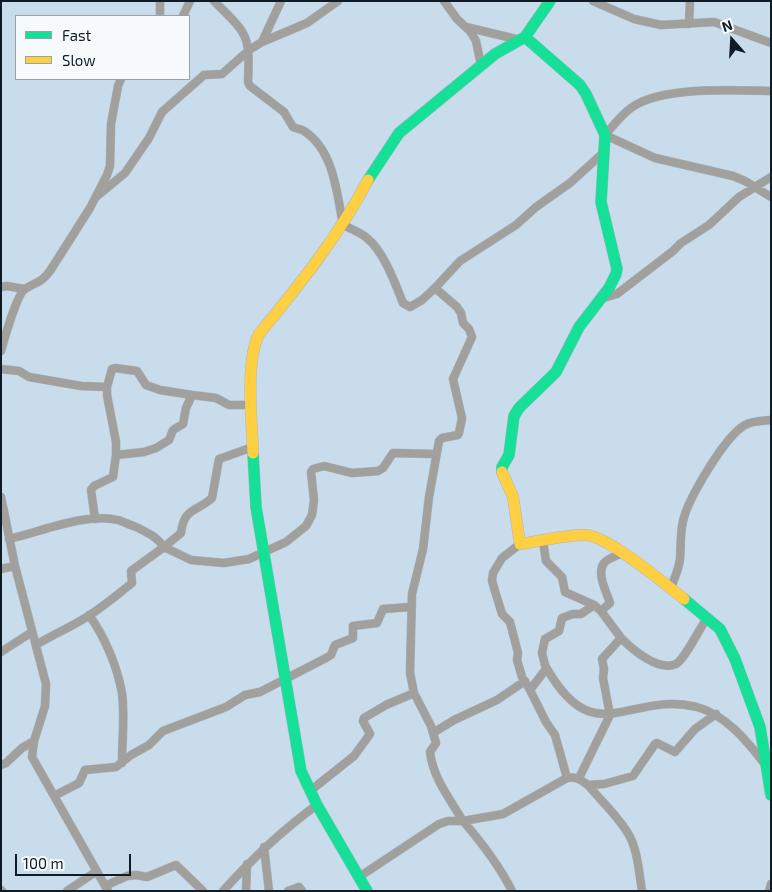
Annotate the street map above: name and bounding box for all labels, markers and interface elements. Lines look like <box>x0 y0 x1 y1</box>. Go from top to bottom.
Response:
legend <box>15 15 190 80</box>
north arrow <box>707 15 757 65</box>
text: N <box>719 16 734 35</box>
text: Fast <box>62 26 91 44</box>
text: Slow <box>62 51 96 69</box>
scale bar <box>18 844 134 876</box>
text: 100 m <box>23 854 64 872</box>

